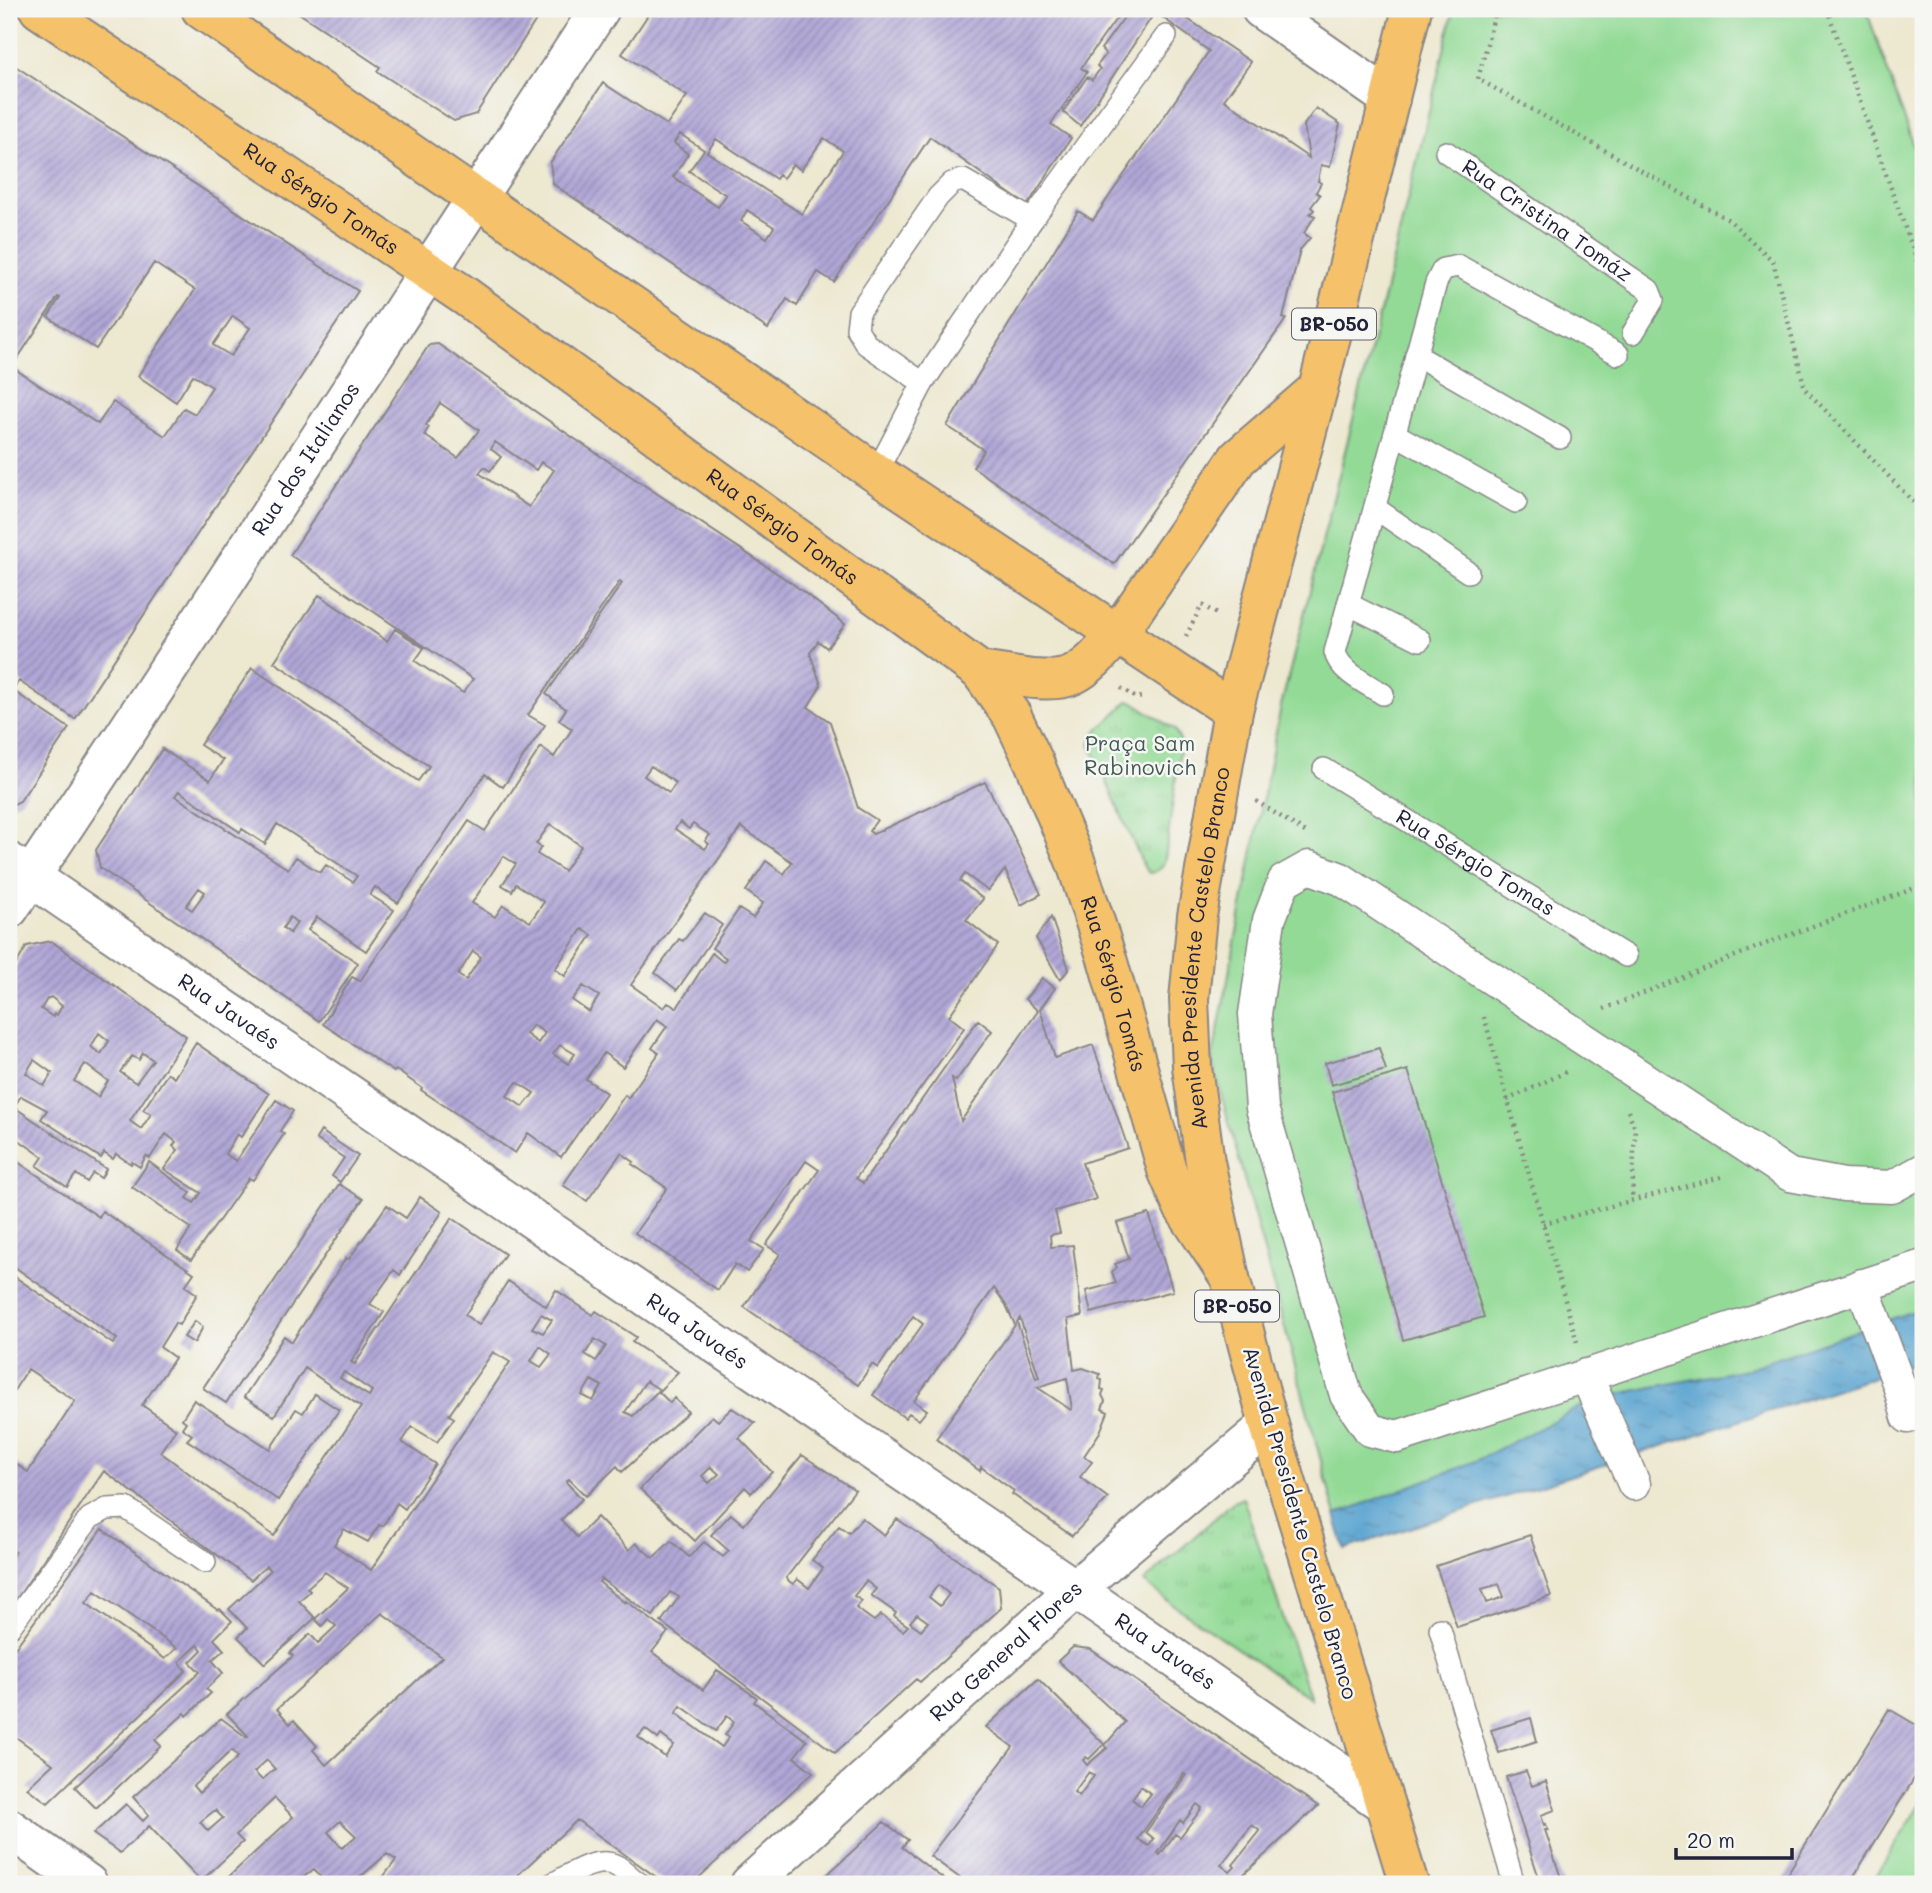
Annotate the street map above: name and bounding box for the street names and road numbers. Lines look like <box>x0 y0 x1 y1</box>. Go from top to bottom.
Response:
street label: Rua Sérgio Tomás <box>239 136 405 260</box>
street label: Rua Cristina Tomáz <box>1458 152 1638 287</box>
road number: BR-050 <box>1292 308 1376 340</box>
street label: Rua dos Italianos <box>245 376 365 540</box>
street label: Rua Sérgio Tomás <box>701 461 865 590</box>
street label: Avenida Presidente Castelo Branco <box>1174 765 1235 1132</box>
street label: Rua Sérgio Tomas <box>1392 802 1561 921</box>
street label: Rua Sérgio Tomás <box>1076 892 1153 1075</box>
street label: Rua Javaés <box>174 966 286 1055</box>
street label: Rua Javaés <box>642 1286 754 1374</box>
road number: BR-050 <box>1195 1290 1279 1322</box>
street label: Avenida Presidente Castelo Branco <box>1238 1343 1365 1702</box>
street label: Rua General Flores <box>923 1574 1087 1727</box>
street label: Rua Javaés <box>1110 1606 1222 1695</box>

